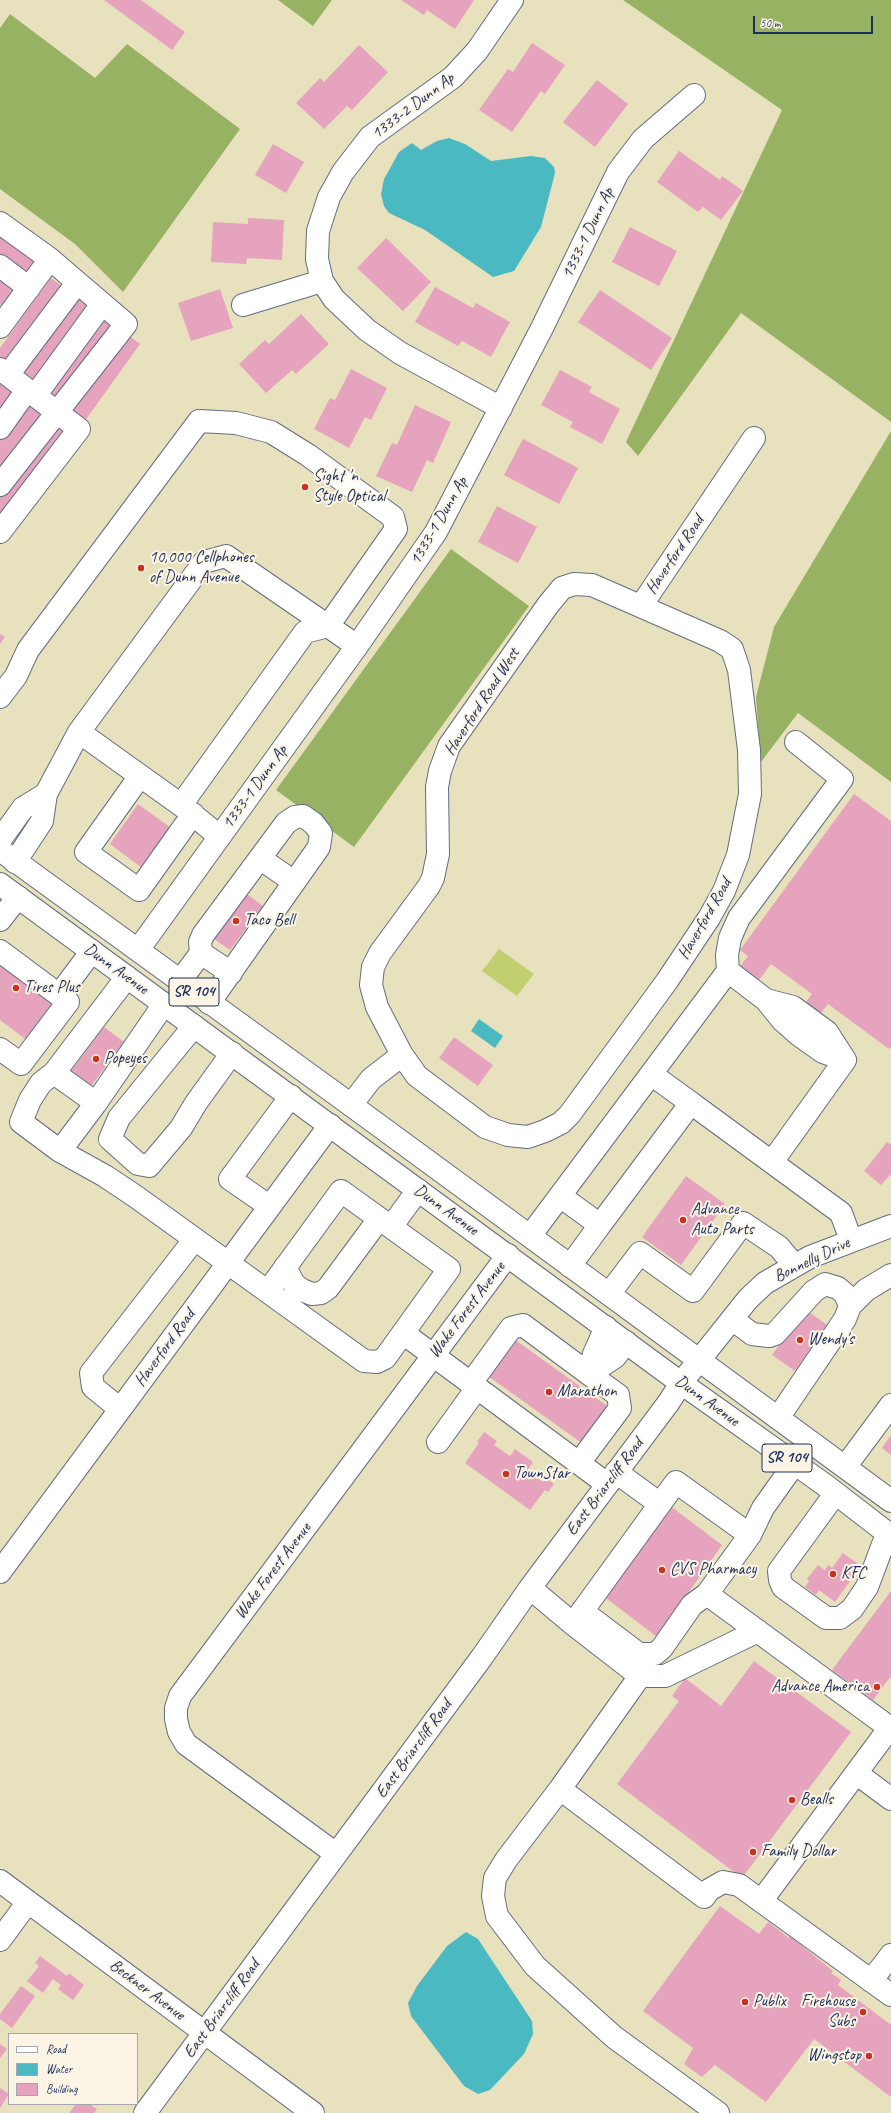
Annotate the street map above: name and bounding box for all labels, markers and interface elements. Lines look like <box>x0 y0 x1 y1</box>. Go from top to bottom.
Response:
scale bar <box>755 8 875 34</box>
text: 50 m <box>760 15 780 31</box>
street label: 1333-2 Dunn Ap <box>368 68 458 144</box>
street label: 1333-1 Dunn Ap <box>557 184 619 282</box>
place label: Sight 'n Style Optical <box>313 467 385 507</box>
street label: 1333-1 Dunn Ap <box>406 473 472 569</box>
marker: Sight 'n Style Optical <box>300 482 310 492</box>
street label: Haverford Road <box>641 512 709 598</box>
place label: 10,000 Cellphones of Dunn Avenue <box>149 548 253 588</box>
marker: 10,000 Cellphones of Dunn Avenue <box>136 563 146 573</box>
street label: Haverford Road West <box>440 645 524 759</box>
street label: 1333-1 Dunn Ap <box>218 741 292 833</box>
street label: Haverford Road <box>674 875 736 963</box>
place label: Taco Bell <box>244 911 294 931</box>
marker: Taco Bell <box>231 916 241 926</box>
street label: Dunn Avenue <box>80 939 152 999</box>
place label: Tires Plus <box>24 978 80 998</box>
road number: SR 104 <box>169 978 219 1006</box>
marker: Tires Plus <box>11 983 21 993</box>
place label: Popeyes <box>104 1049 146 1069</box>
marker: Popeyes <box>91 1054 101 1064</box>
street label: Dunn Avenue <box>410 1180 482 1240</box>
place label: Advance Auto Parts <box>691 1200 754 1240</box>
marker: Advance Auto Parts <box>678 1215 688 1225</box>
street label: Bonnelly Drive <box>771 1233 853 1287</box>
street label: Wake Forest Avenue <box>424 1258 510 1362</box>
street label: Haverford Road <box>130 1305 200 1391</box>
place label: Wendy's <box>808 1330 854 1350</box>
marker: Wendy's <box>795 1335 805 1345</box>
street label: Dunn Avenue <box>671 1371 743 1431</box>
place label: Marathon <box>557 1382 617 1402</box>
marker: Marathon <box>544 1387 554 1397</box>
street label: East Briarcliff Road <box>562 1434 648 1540</box>
road number: SR 104 <box>762 1444 812 1472</box>
place label: TownStar <box>514 1464 569 1484</box>
marker: TownStar <box>501 1469 511 1479</box>
street label: Wake Forest Avenue <box>230 1519 316 1623</box>
place label: CVS Pharmacy <box>670 1560 756 1580</box>
place label: KFC <box>841 1564 866 1584</box>
marker: CVS Pharmacy <box>657 1565 667 1575</box>
marker: KFC <box>828 1569 838 1579</box>
place label: Advance America <box>771 1677 869 1697</box>
marker: Advance America <box>872 1682 882 1692</box>
street label: East Briarcliff Road <box>371 1696 457 1802</box>
place label: Bealls <box>800 1790 833 1810</box>
marker: Bealls <box>787 1795 797 1805</box>
place label: Family Dollar <box>761 1842 836 1862</box>
marker: Family Dollar <box>748 1847 758 1857</box>
street label: Beckner Avenue <box>105 1955 189 2025</box>
street label: East Briarcliff Road <box>179 1956 265 2062</box>
place label: Publix <box>753 1992 786 2012</box>
place label: Firehouse Subs <box>801 1992 855 2032</box>
marker: Publix <box>740 1997 750 2007</box>
marker: Firehouse Subs <box>858 2007 868 2017</box>
legend <box>8 2033 138 2105</box>
text: Road <box>46 2041 66 2057</box>
place label: Wingstop <box>808 2046 861 2066</box>
marker: Wingstop <box>864 2051 874 2061</box>
text: Water <box>46 2061 72 2077</box>
text: Building <box>46 2081 78 2097</box>

